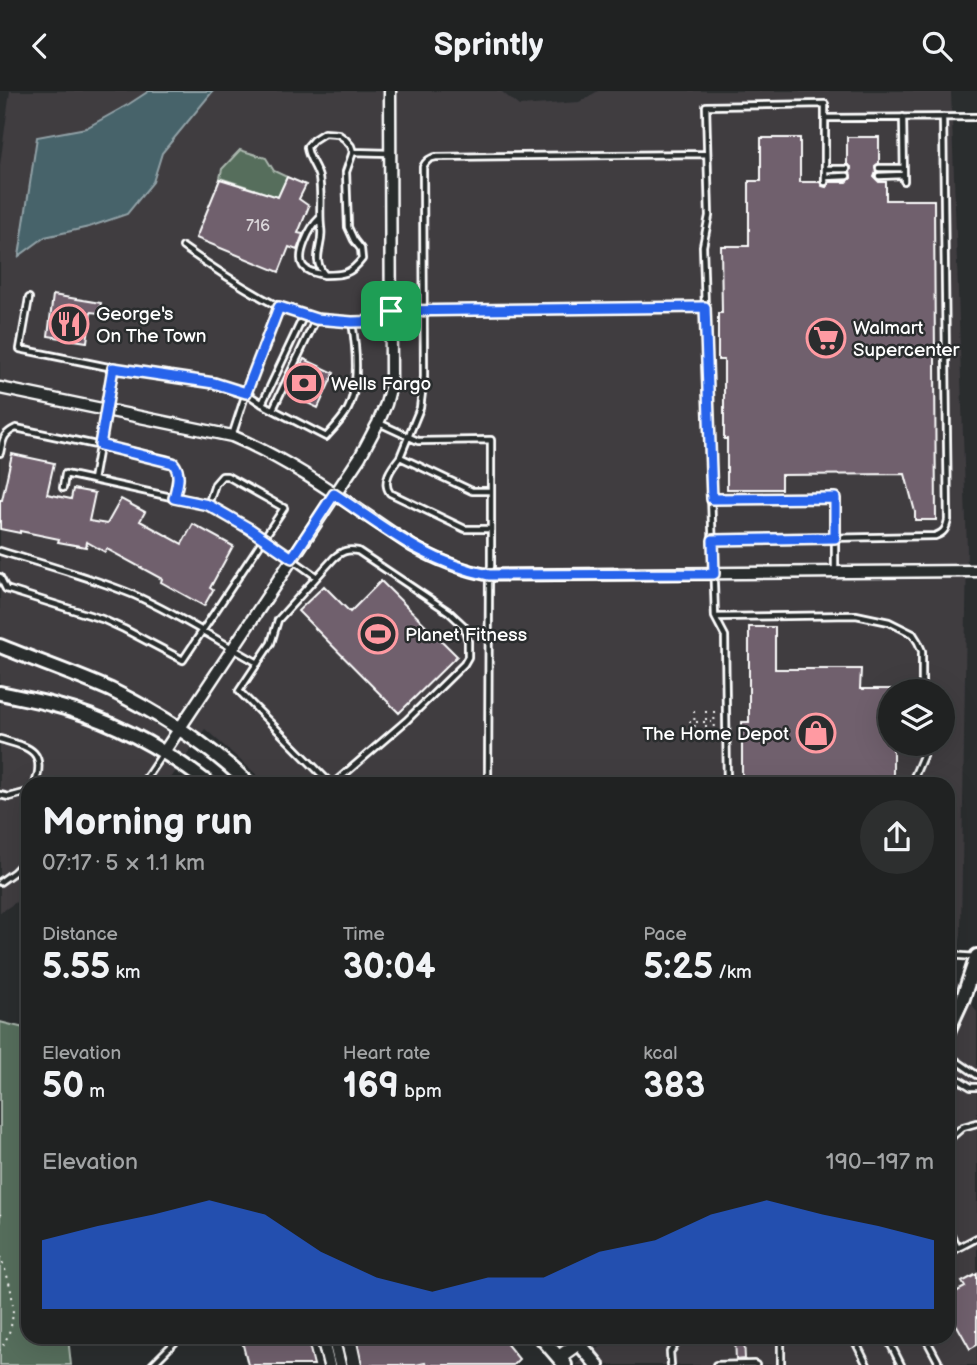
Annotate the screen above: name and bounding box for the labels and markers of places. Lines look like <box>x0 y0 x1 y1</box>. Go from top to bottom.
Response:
pin <box>361 281 421 341</box>
restaurant icon: George's On The Town <box>48 303 90 345</box>
place label: George's On The Town <box>96 303 207 348</box>
supermarket icon: Walmart Supercenter <box>805 317 847 359</box>
place label: Walmart Supercenter <box>853 317 960 362</box>
bank icon: Wells Fargo <box>283 362 325 404</box>
place label: Wells Fargo <box>331 373 431 396</box>
sports icon: Planet Fitness <box>357 613 399 655</box>
place label: Planet Fitness <box>405 624 527 647</box>
shop icon: The Home Depot <box>795 712 837 754</box>
place label: The Home Depot <box>642 723 789 746</box>

